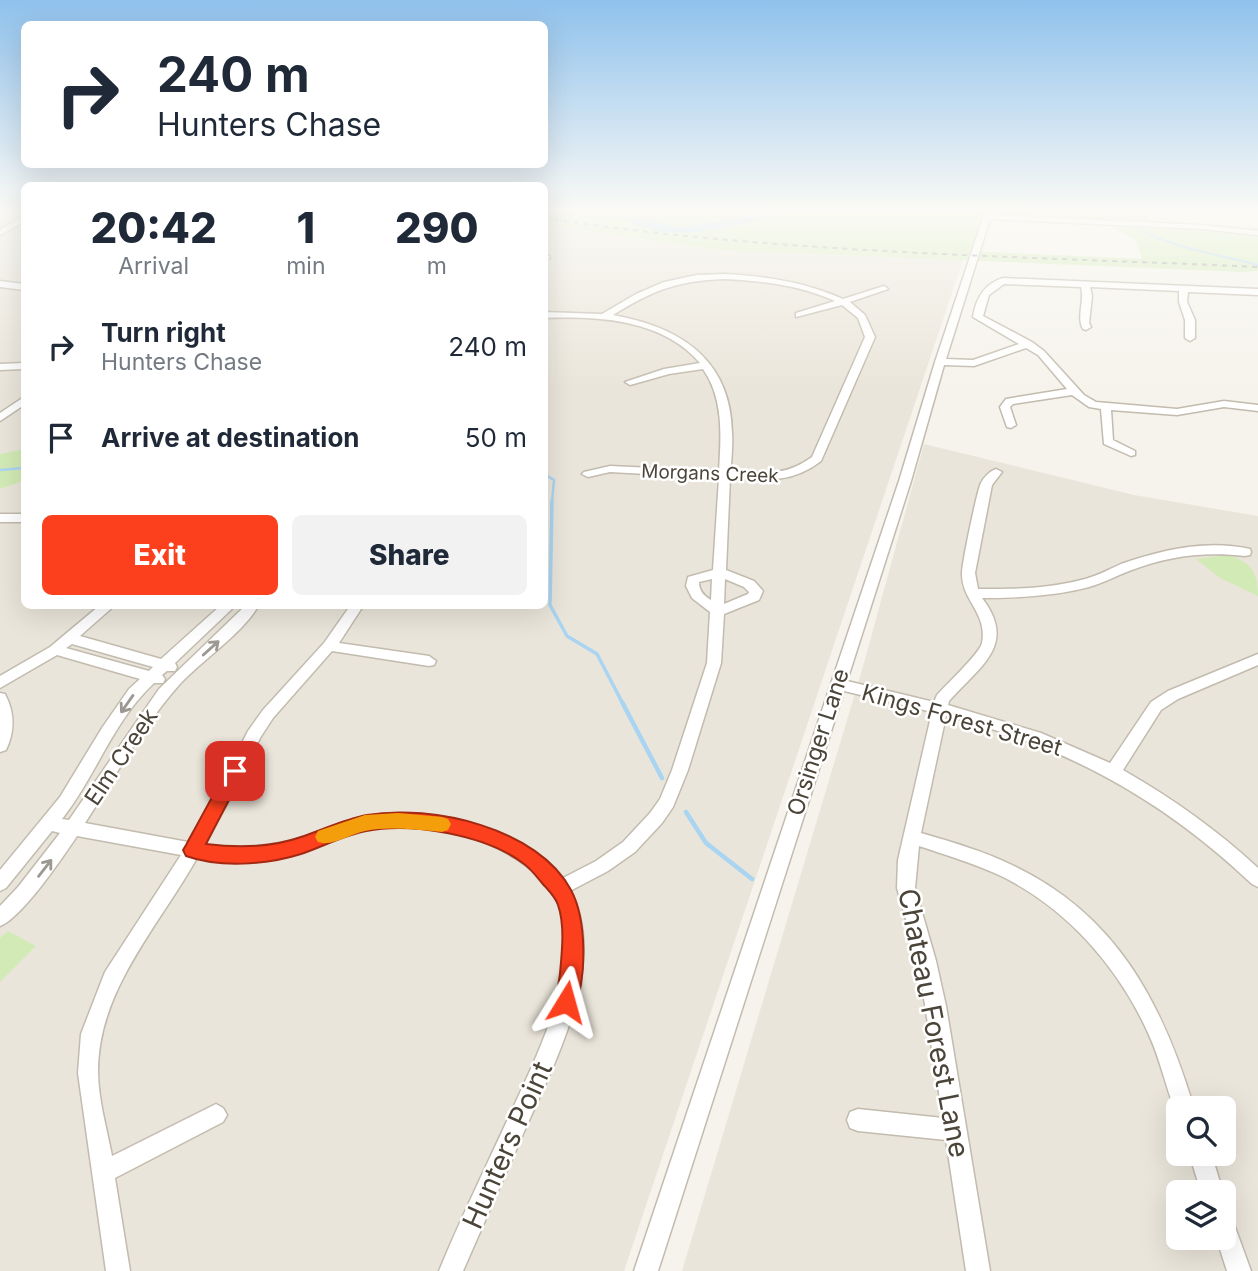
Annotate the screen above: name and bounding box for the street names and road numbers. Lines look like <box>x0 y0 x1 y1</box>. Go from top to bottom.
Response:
street label: Morgans Creek <box>641 460 780 487</box>
street label: Orsinger Lane <box>781 665 855 819</box>
street label: Kings Forest Street <box>859 678 1066 762</box>
street label: Elm Creek <box>78 703 164 811</box>
street label: Chateau Forest Lane <box>891 886 977 1160</box>
street label: Hunters Point <box>455 1056 559 1234</box>

